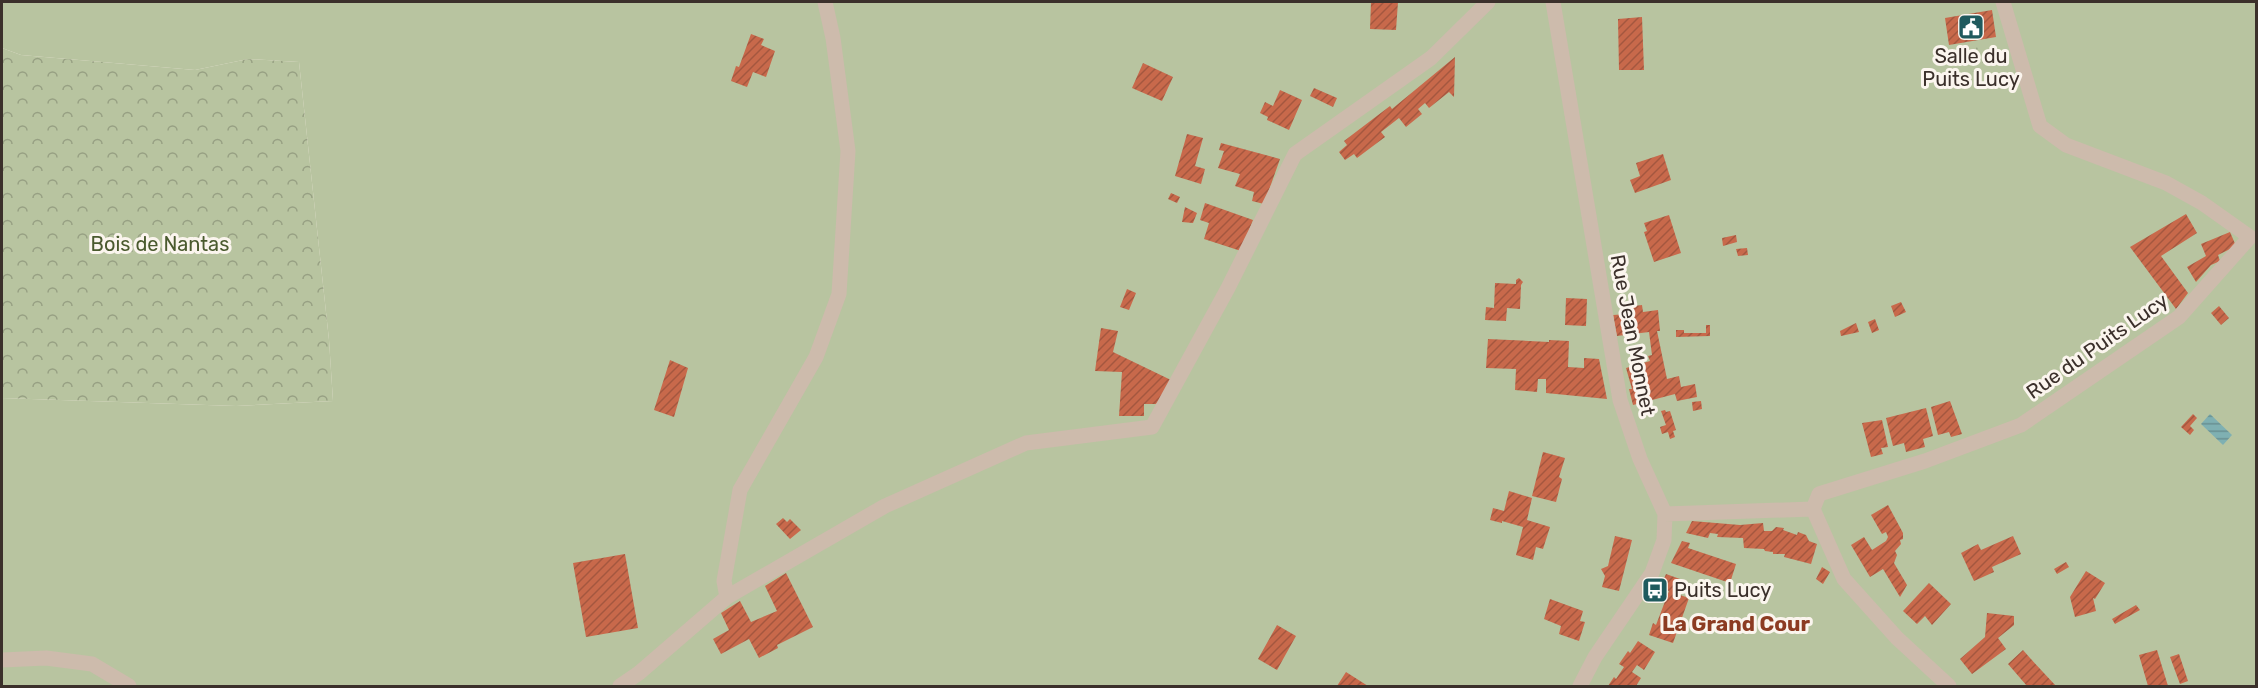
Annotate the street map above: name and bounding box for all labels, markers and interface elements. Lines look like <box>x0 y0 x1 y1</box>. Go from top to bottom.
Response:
public building icon: Salle du Puits Lucy <box>1956 12 1986 42</box>
place label: Salle du Puits Lucy <box>1922 44 2020 91</box>
park label: Bois de Nantas <box>91 232 229 256</box>
street label: Rue Jean Monnet <box>1606 252 1660 418</box>
street label: Rue du Puits Lucy <box>2022 288 2172 404</box>
bus stop icon: Puits Lucy <box>1640 575 1670 605</box>
place label: Puits Lucy <box>1674 578 1771 602</box>
district label: La Grand Cour <box>1662 611 1810 636</box>

